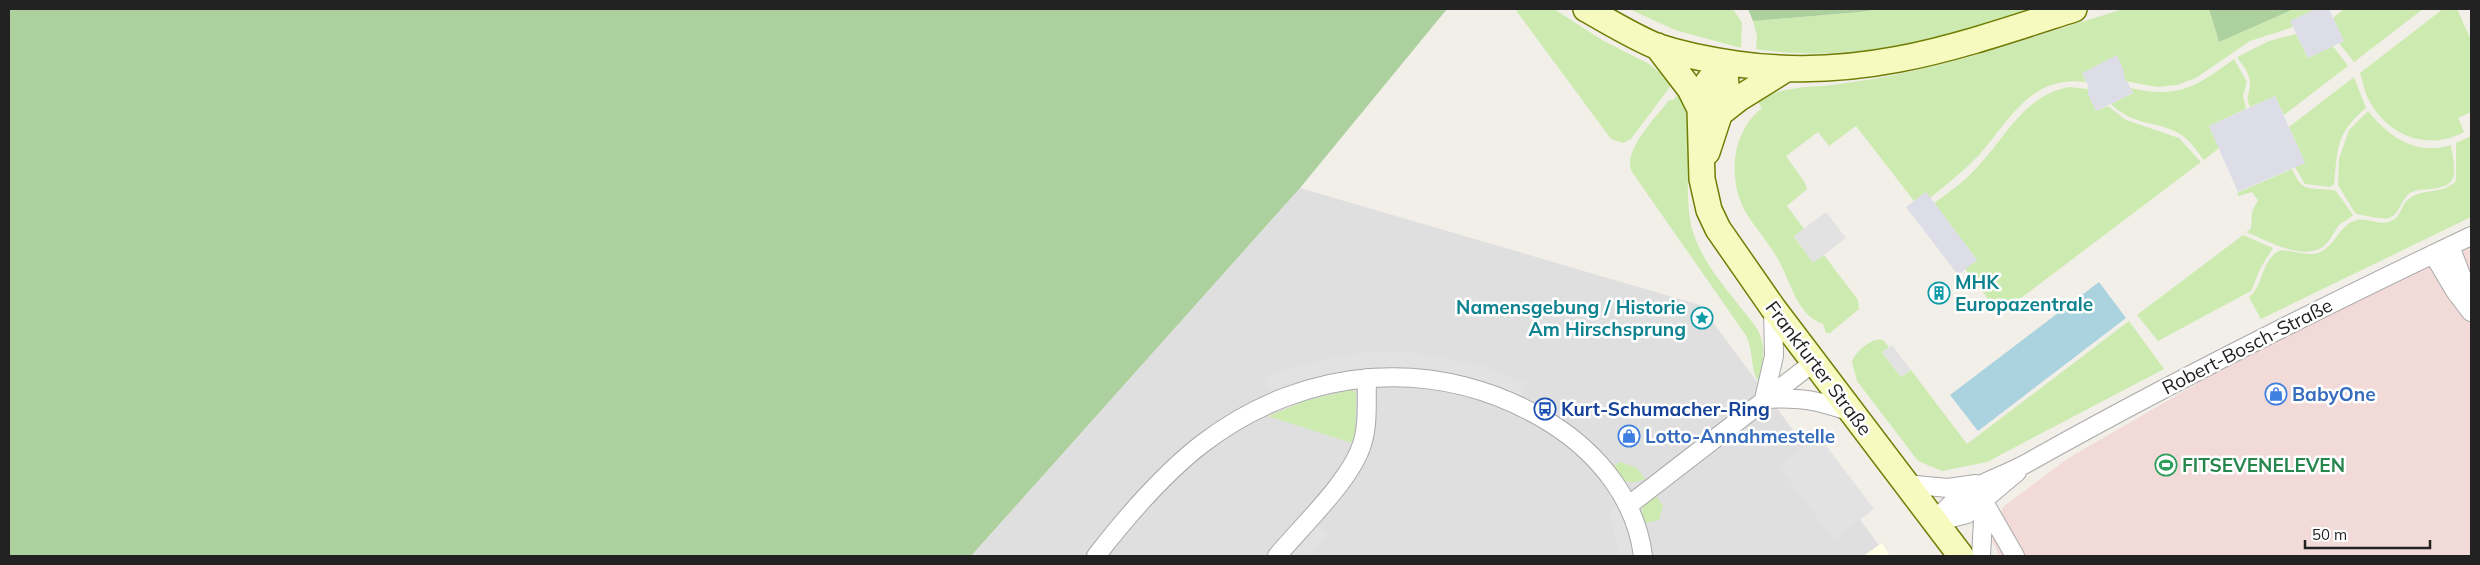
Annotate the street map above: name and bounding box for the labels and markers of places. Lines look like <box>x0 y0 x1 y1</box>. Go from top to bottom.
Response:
place label: MHK Europazentrale <box>1955 270 2093 316</box>
building icon: MHK Europazentrale <box>1927 281 1951 305</box>
place label: Namensgebung / Historie Am Hirschsprung <box>1456 295 1686 341</box>
place icon: Namensgebung / Historie Am Hirschsprung <box>1690 306 1714 330</box>
shop icon: BabyOne <box>2264 382 2288 406</box>
place label: BabyOne <box>2292 382 2376 406</box>
bus stop icon: Kurt-Schumacher-Ring <box>1533 397 1557 421</box>
place label: Kurt-Schumacher-Ring <box>1561 397 1770 421</box>
shop icon: Lotto-Annahmestelle <box>1617 424 1641 448</box>
place label: Lotto-Annahmestelle <box>1645 424 1835 448</box>
sports icon: FITSEVENELEVEN <box>2154 453 2178 477</box>
place label: FITSEVENELEVEN <box>2182 453 2345 477</box>

